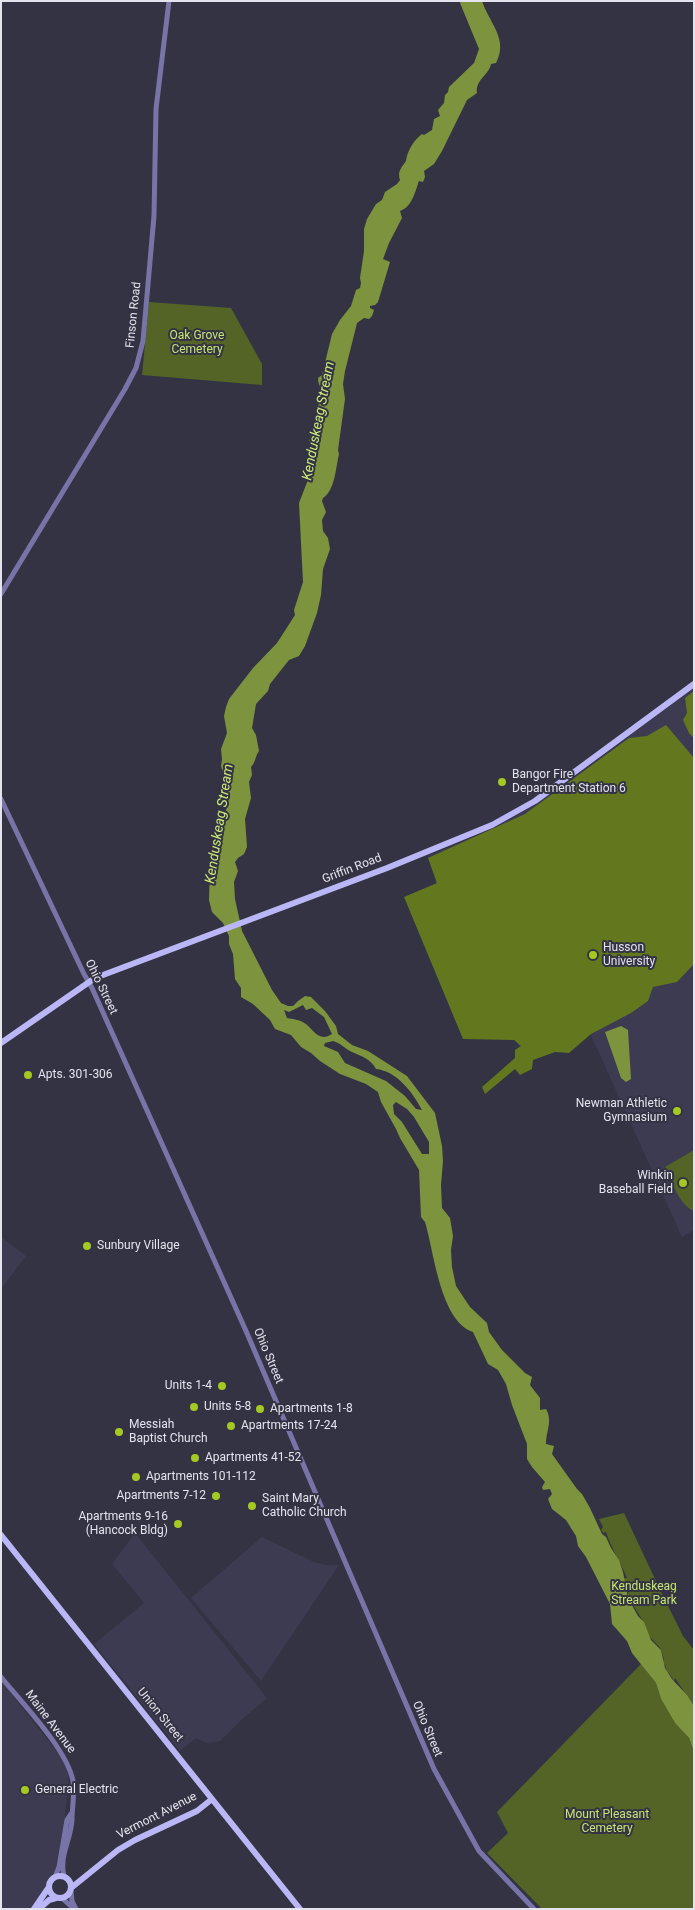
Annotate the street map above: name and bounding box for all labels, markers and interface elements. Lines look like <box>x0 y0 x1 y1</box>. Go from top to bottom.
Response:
street label: Finson Road <box>123 281 145 349</box>
park label: Oak Grove Cemetery <box>170 329 224 357</box>
water label: Kenduskeag Stream <box>299 360 339 482</box>
water label: Kenduskeag Stream <box>202 763 238 885</box>
place label: Bangor Fire Department Station 6 <box>512 768 626 796</box>
marker: Bangor Fire Department Station 6 <box>496 776 508 788</box>
street label: Griffin Road <box>320 851 384 887</box>
place label: Husson University <box>603 941 655 969</box>
marker: Husson University <box>587 949 599 961</box>
street label: Ohio Street <box>82 957 120 1017</box>
place label: Apts. 301-306 <box>38 1068 113 1082</box>
marker: Apts. 301-306 <box>22 1069 34 1081</box>
place label: Newman Athletic Gymnasium <box>576 1097 667 1125</box>
marker: Newman Athletic Gymnasium <box>671 1105 683 1117</box>
place label: Winkin Baseball Field <box>599 1169 673 1197</box>
marker: Winkin Baseball Field <box>677 1177 689 1189</box>
place label: Sunbury Village <box>97 1239 180 1253</box>
marker: Sunbury Village <box>81 1240 93 1252</box>
street label: Ohio Street <box>250 1326 286 1386</box>
place label: Units 1-4 <box>165 1379 212 1393</box>
marker: Units 1-4 <box>216 1380 228 1392</box>
place label: Units 5-8 <box>204 1400 251 1414</box>
marker: Units 5-8 <box>188 1401 200 1413</box>
place label: Apartments 1-8 <box>270 1402 353 1416</box>
marker: Apartments 1-8 <box>254 1403 266 1415</box>
place label: Messiah Baptist Church <box>129 1418 208 1446</box>
place label: Apartments 17-24 <box>241 1419 337 1433</box>
marker: Apartments 17-24 <box>225 1420 237 1432</box>
marker: Messiah Baptist Church <box>113 1426 125 1438</box>
place label: Apartments 41-52 <box>205 1451 301 1465</box>
marker: Apartments 41-52 <box>189 1452 201 1464</box>
place label: Apartments 101-112 <box>146 1470 256 1484</box>
marker: Apartments 101-112 <box>130 1471 142 1483</box>
place label: Apartments 7-12 <box>116 1489 206 1503</box>
marker: Apartments 7-12 <box>210 1490 222 1502</box>
place label: Saint Mary Catholic Church <box>262 1492 347 1520</box>
marker: Saint Mary Catholic Church <box>246 1500 258 1512</box>
place label: Apartments 9-16 (Hancock Bldg) <box>78 1510 168 1538</box>
marker: Apartments 9-16 (Hancock Bldg) <box>172 1518 184 1530</box>
park label: Kenduskeag Stream Park <box>611 1580 677 1608</box>
street label: Union Street <box>134 1685 186 1745</box>
street label: Maine Avenue <box>22 1688 78 1756</box>
street label: Ohio Street <box>409 1699 445 1759</box>
place label: General Electric <box>35 1783 118 1797</box>
marker: General Electric <box>19 1784 31 1796</box>
street label: Vermont Avenue <box>115 1790 199 1842</box>
park label: Mount Pleasant Cemetery <box>565 1808 649 1836</box>

